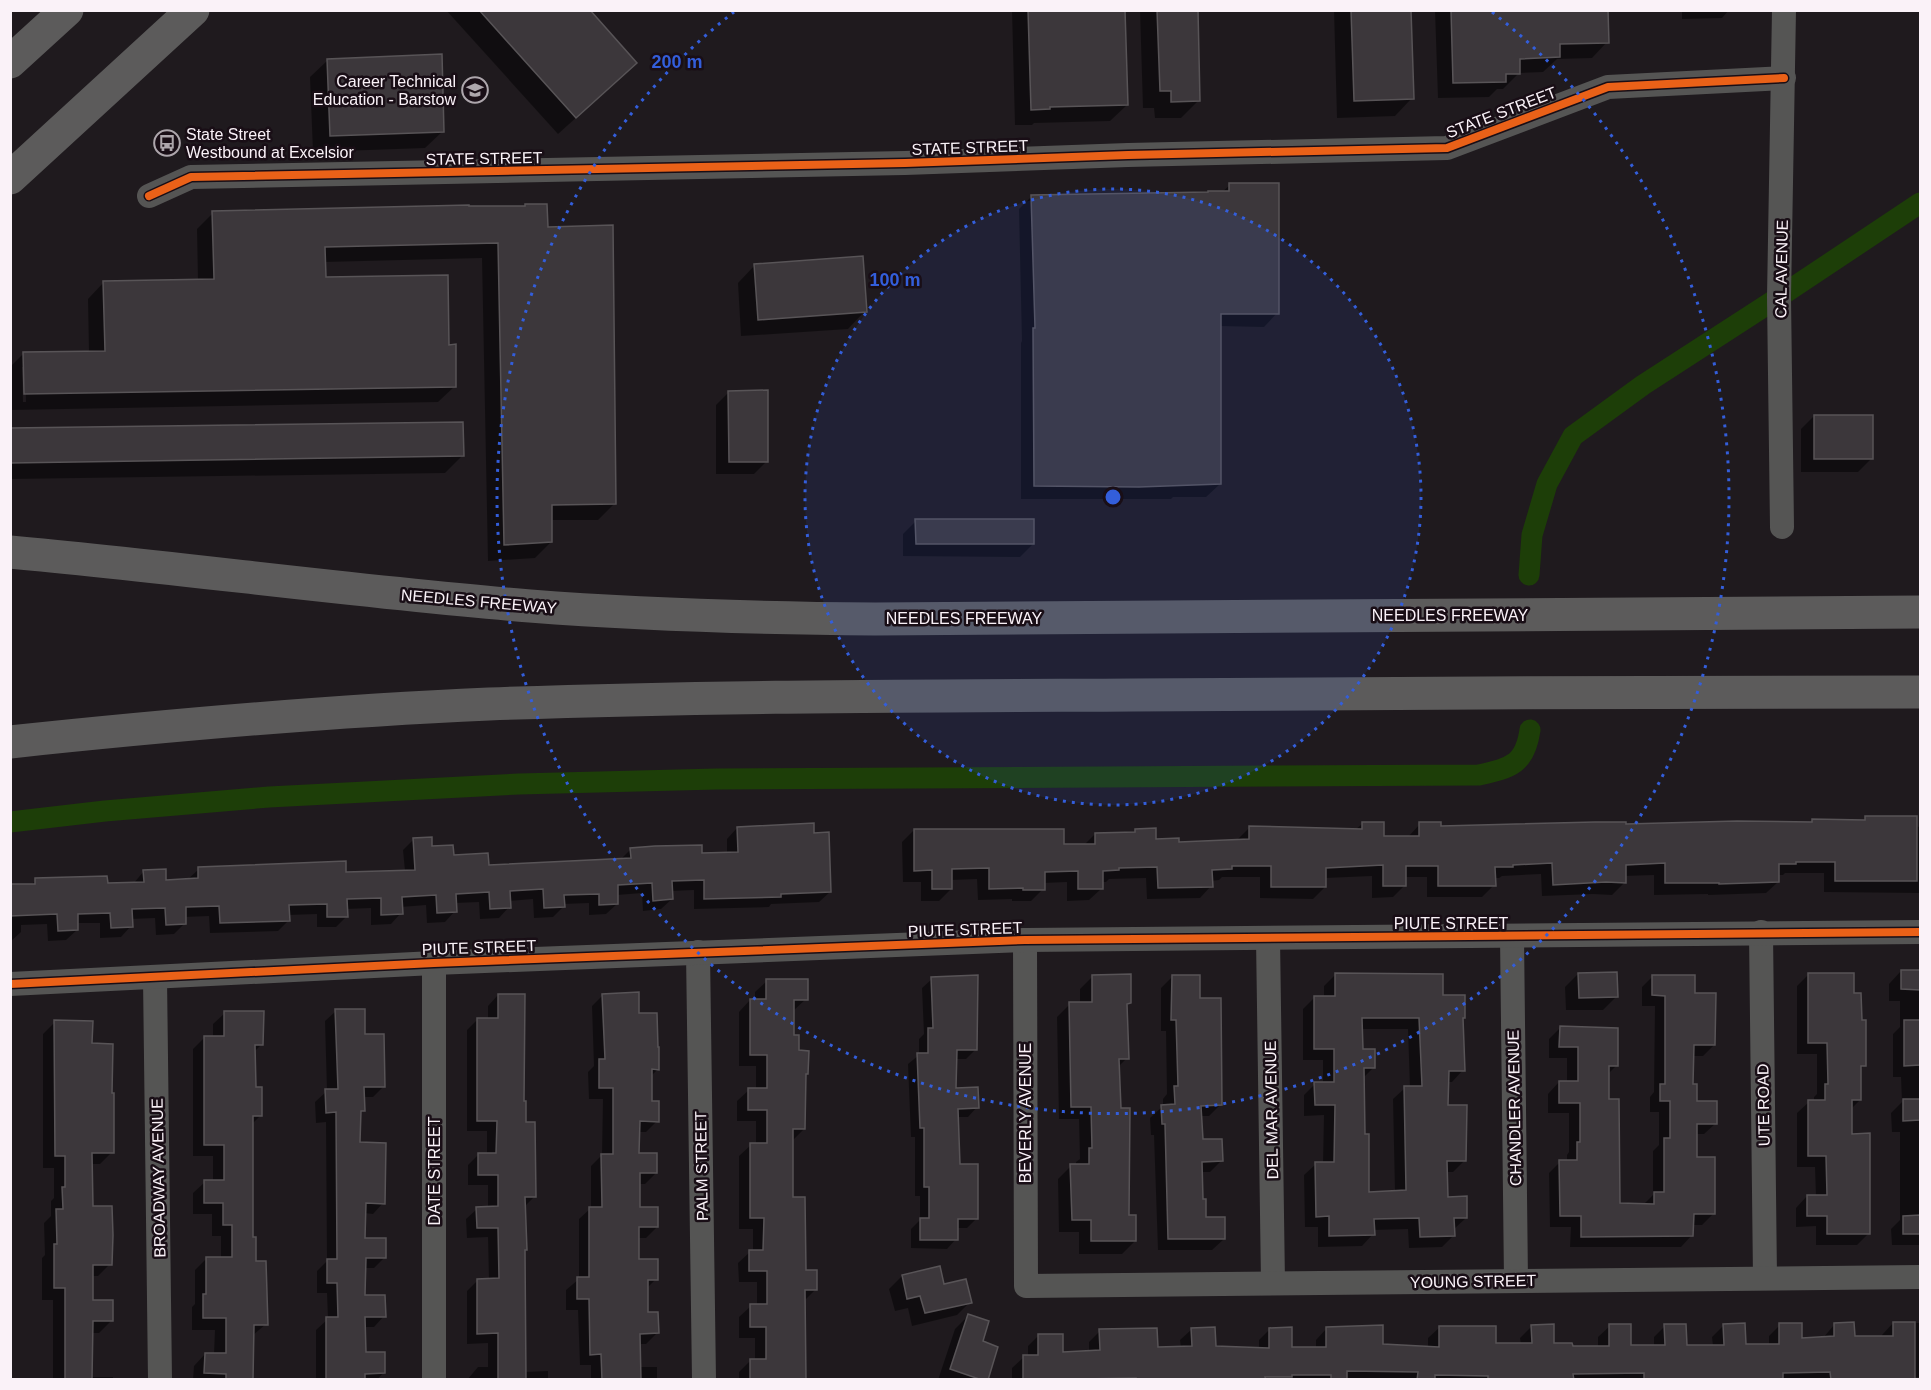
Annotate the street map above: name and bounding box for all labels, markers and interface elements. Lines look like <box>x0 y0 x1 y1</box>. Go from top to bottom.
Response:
text: 200 m <box>651 52 703 72</box>
place label: Career Technical Education - Barstow <box>313 73 456 108</box>
school or university icon: Career Technical Education - Barstow <box>460 75 490 105</box>
street label: STATE STREET <box>1444 84 1559 141</box>
place label: State Street Westbound at Excelsior <box>186 126 354 161</box>
bus stop icon: State Street Westbound at Excelsior <box>152 128 182 158</box>
street label: STATE STREET <box>911 137 1029 158</box>
street label: STATE STREET <box>425 149 543 168</box>
street label: CAL AVENUE <box>1772 220 1791 319</box>
text: 100 m <box>869 270 921 290</box>
centre of rings <box>1103 487 1123 507</box>
street label: NEEDLES FREEWAY <box>400 586 558 617</box>
street label: NEEDLES FREEWAY <box>1372 607 1529 624</box>
street label: NEEDLES FREEWAY <box>886 610 1043 627</box>
street label: PIUTE STREET <box>1394 915 1509 932</box>
street label: PIUTE STREET <box>907 919 1023 940</box>
street label: PIUTE STREET <box>421 937 537 958</box>
street label: CHANDLER AVENUE <box>1505 1030 1524 1186</box>
street label: DEL MAR AVENUE <box>1262 1041 1281 1179</box>
street label: BEVERLY AVENUE <box>1017 1043 1034 1183</box>
street label: UTE ROAD <box>1754 1064 1773 1146</box>
street label: BROADWAY AVENUE <box>149 1098 168 1258</box>
street label: PALM STREET <box>692 1111 711 1221</box>
street label: DATE STREET <box>426 1116 443 1226</box>
street label: YOUNG STREET <box>1410 1272 1536 1291</box>

